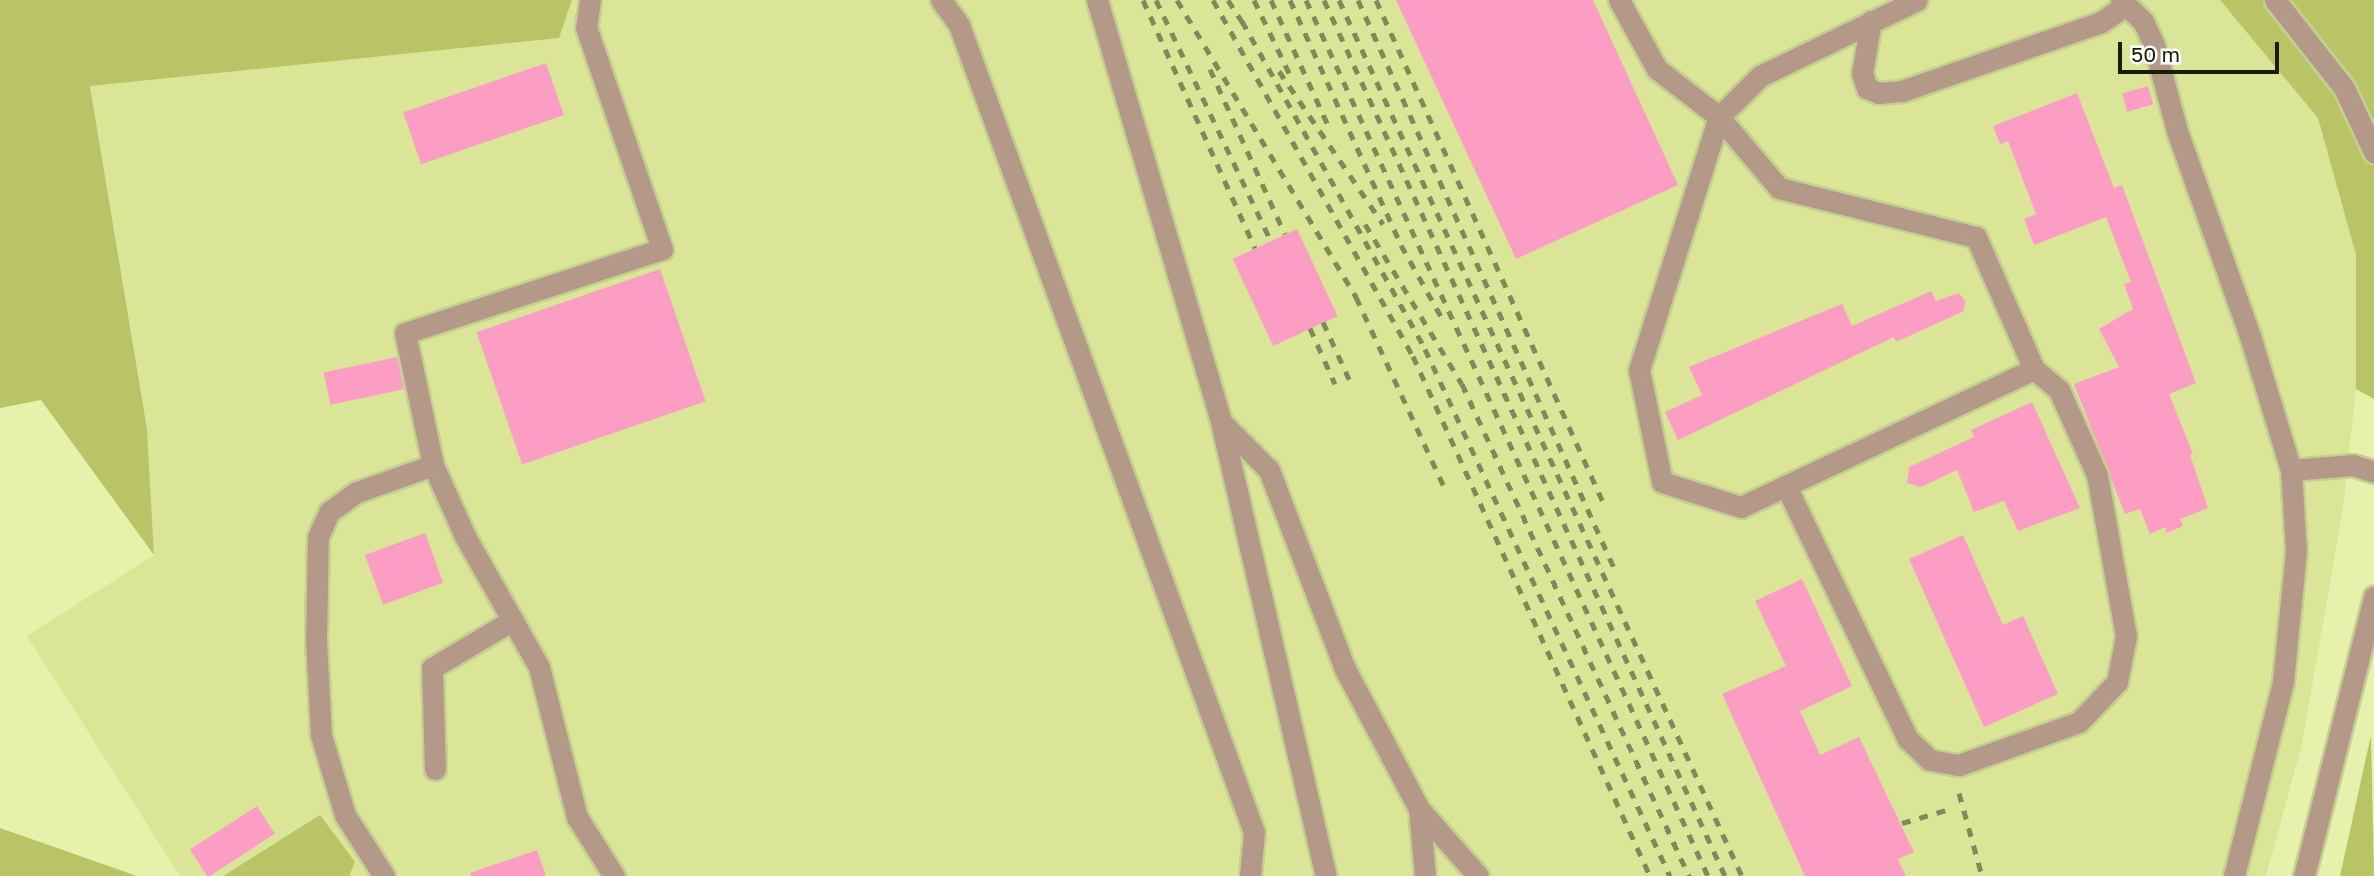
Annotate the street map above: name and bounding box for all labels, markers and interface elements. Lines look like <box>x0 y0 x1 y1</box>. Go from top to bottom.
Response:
scale bar <box>2122 28 2283 72</box>
text: 50 m <box>2131 41 2180 67</box>

